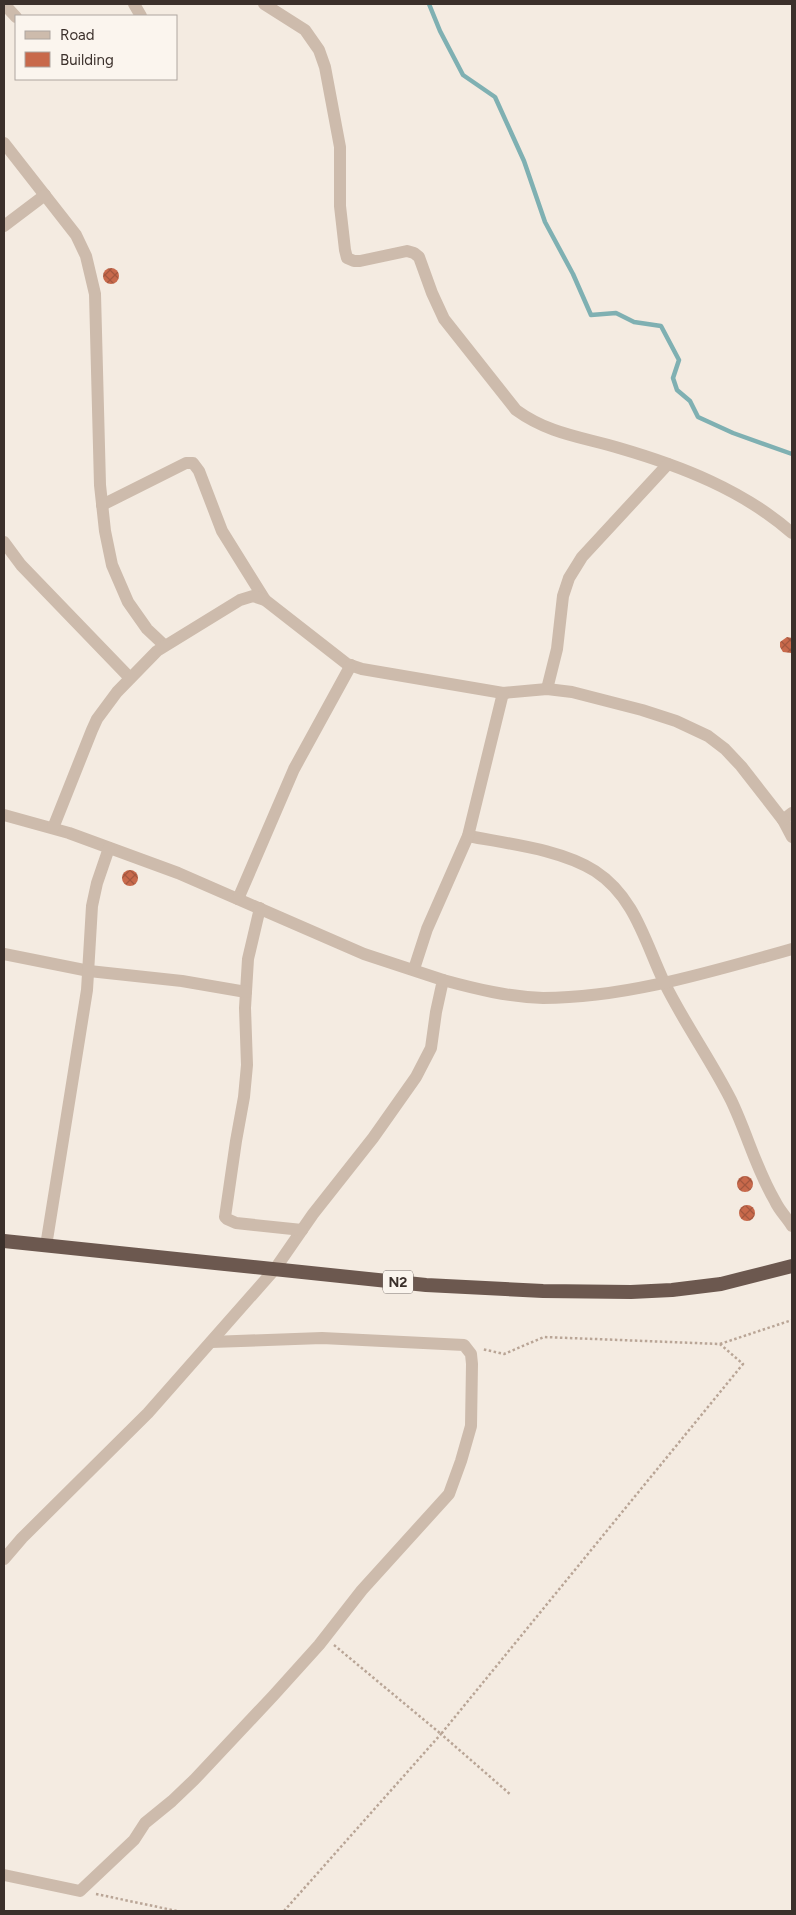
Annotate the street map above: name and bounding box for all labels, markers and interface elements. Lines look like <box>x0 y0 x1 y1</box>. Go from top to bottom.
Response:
legend <box>15 15 178 80</box>
text: Road <box>60 26 95 44</box>
text: Building <box>60 51 114 69</box>
road number: N2 <box>383 1270 413 1294</box>

